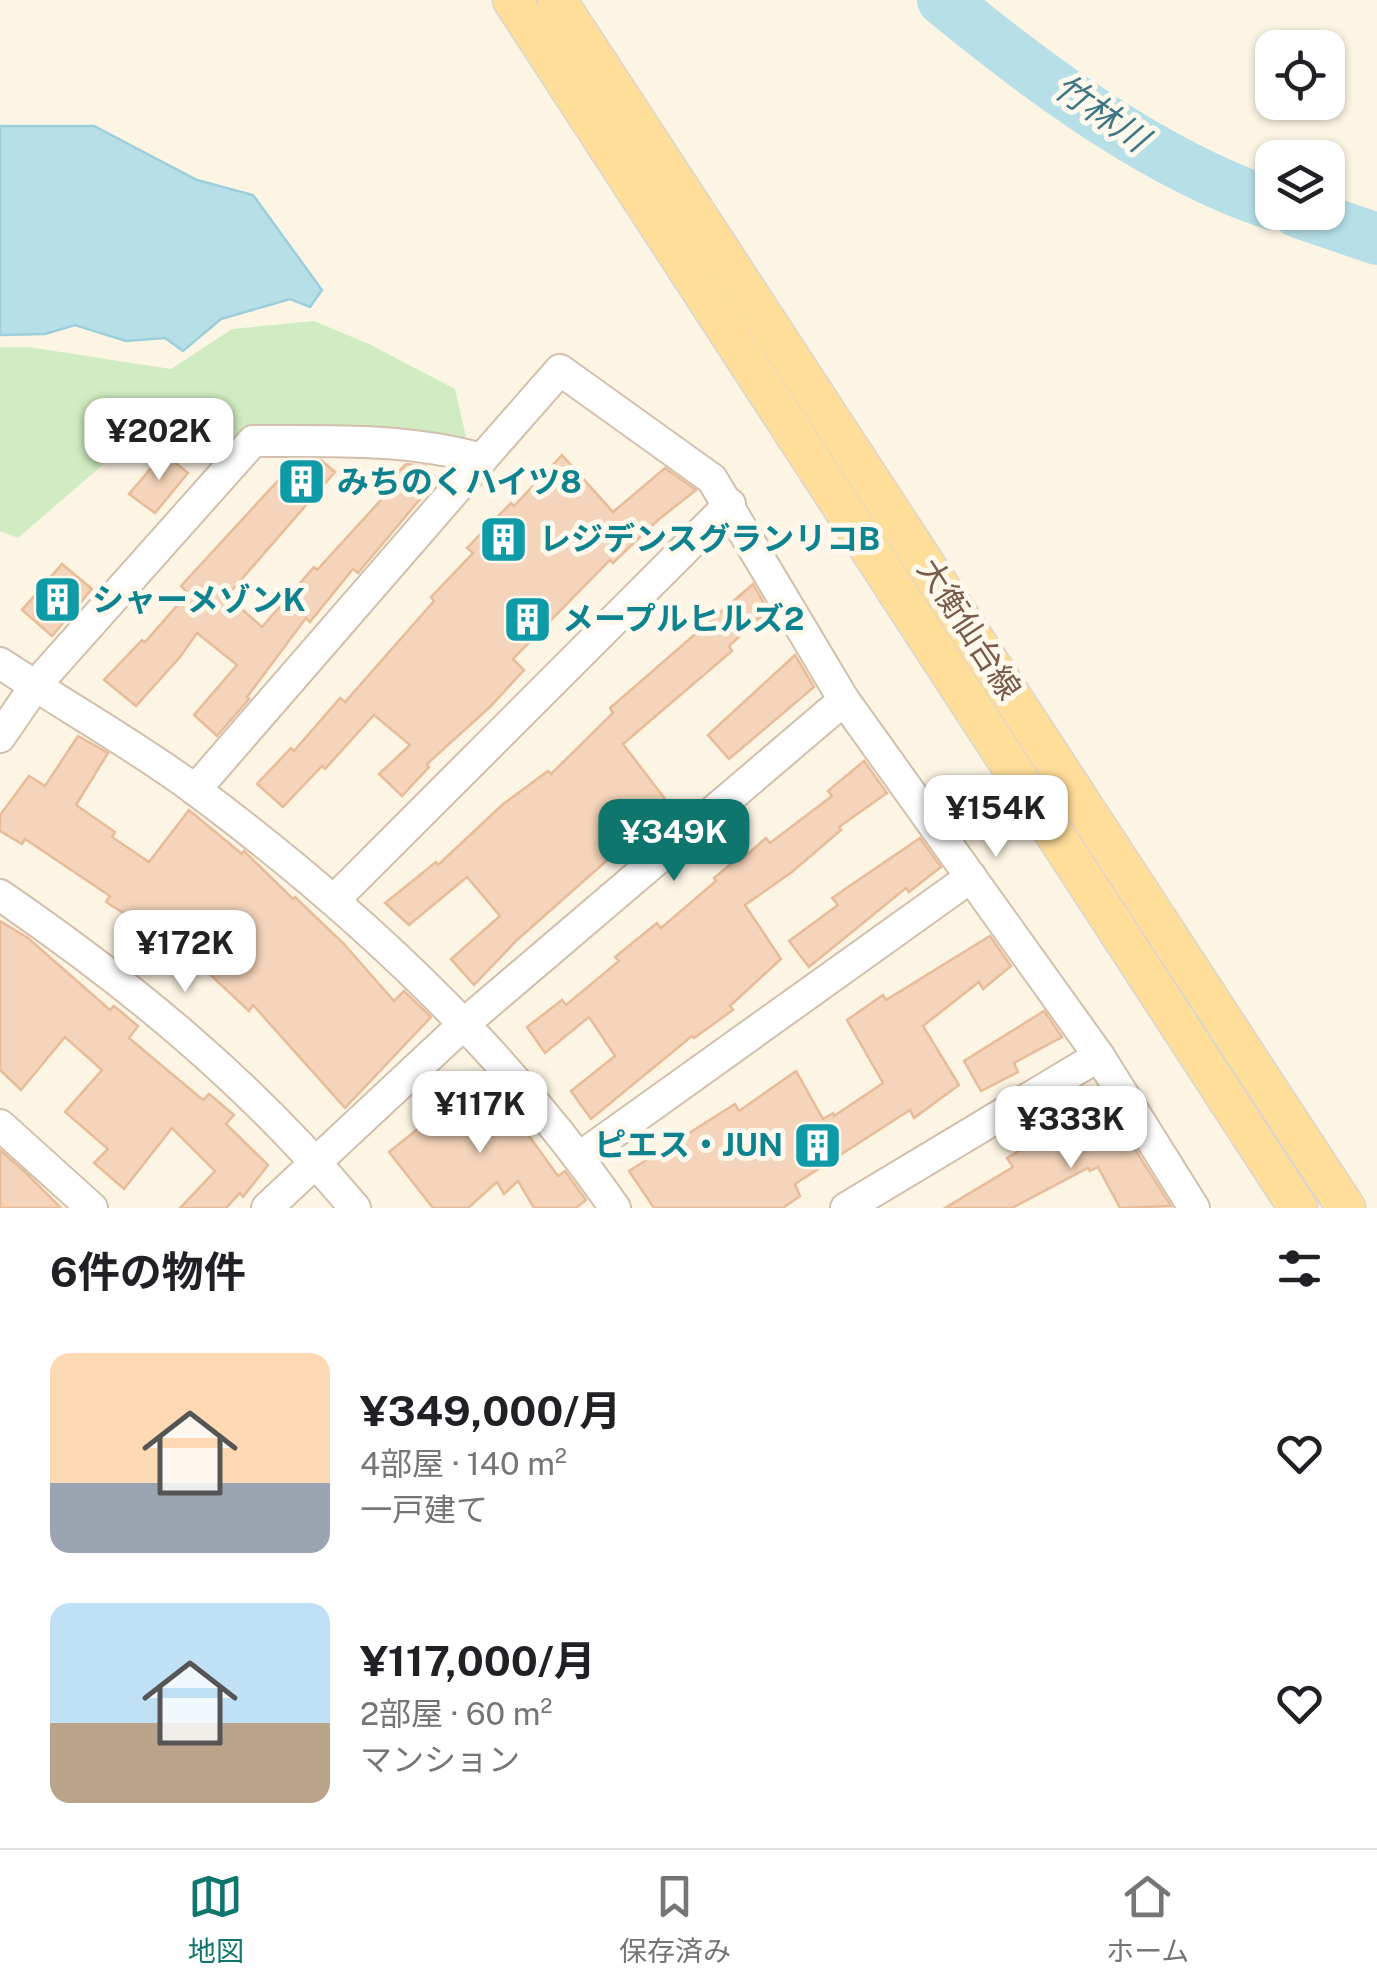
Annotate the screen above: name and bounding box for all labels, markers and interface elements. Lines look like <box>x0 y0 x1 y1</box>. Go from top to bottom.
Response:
map controls <box>1255 30 1345 230</box>
button: locate <box>1255 30 1345 120</box>
water label: 竹林川 <box>1047 66 1159 162</box>
button: layers <box>1255 140 1345 230</box>
pin: ¥202K <box>89 398 229 483</box>
text: ¥202K <box>106 412 212 449</box>
building icon: みちのくハイツ8 <box>276 456 328 508</box>
place label: みちのくハイツ8 <box>337 463 582 500</box>
building icon: レジデンスグランリコB <box>478 513 530 565</box>
place label: レジデンスグランリコB <box>539 520 880 557</box>
street label: 大衡仙台線 <box>910 552 1029 706</box>
building icon: シャーメゾンK <box>31 574 83 626</box>
place label: シャーメゾンK <box>92 581 306 618</box>
building icon: メープルヒルズ2 <box>501 593 553 645</box>
place label: メープルヒルズ2 <box>562 600 804 637</box>
pin: ¥154K <box>926 775 1066 860</box>
text: ¥154K <box>946 789 1046 826</box>
pin: ¥349K <box>604 799 744 884</box>
text: ¥349K <box>620 813 728 850</box>
pin: ¥172K <box>115 910 255 995</box>
text: ¥172K <box>136 924 234 961</box>
pin: ¥117K <box>410 1071 550 1156</box>
text: ¥117K <box>434 1085 526 1122</box>
pin: ¥333K <box>1001 1086 1141 1171</box>
text: ¥333K <box>1017 1100 1125 1137</box>
building icon: ピエス・JUN <box>792 1119 844 1171</box>
place label: ピエス・JUN <box>594 1126 783 1163</box>
icon: filters <box>1272 1241 1327 1296</box>
text: 6件の物件 <box>50 1247 246 1296</box>
text: ¥349,000/月 <box>360 1386 621 1435</box>
icon: home <box>130 1393 250 1513</box>
icon: heart <box>1272 1426 1327 1481</box>
text: 4部屋 · 140 m² <box>360 1445 567 1482</box>
text: 一戸建て <box>360 1491 488 1528</box>
text: ¥117,000/月 <box>360 1636 596 1685</box>
icon: home <box>130 1643 250 1763</box>
icon: heart <box>1272 1676 1327 1731</box>
text: 2部屋 · 60 m² <box>360 1695 552 1732</box>
text: マンション <box>360 1741 520 1778</box>
tab: 地図 <box>188 1869 244 1969</box>
tab: 保存済み <box>619 1869 731 1969</box>
tab: ホーム <box>1106 1869 1189 1969</box>

